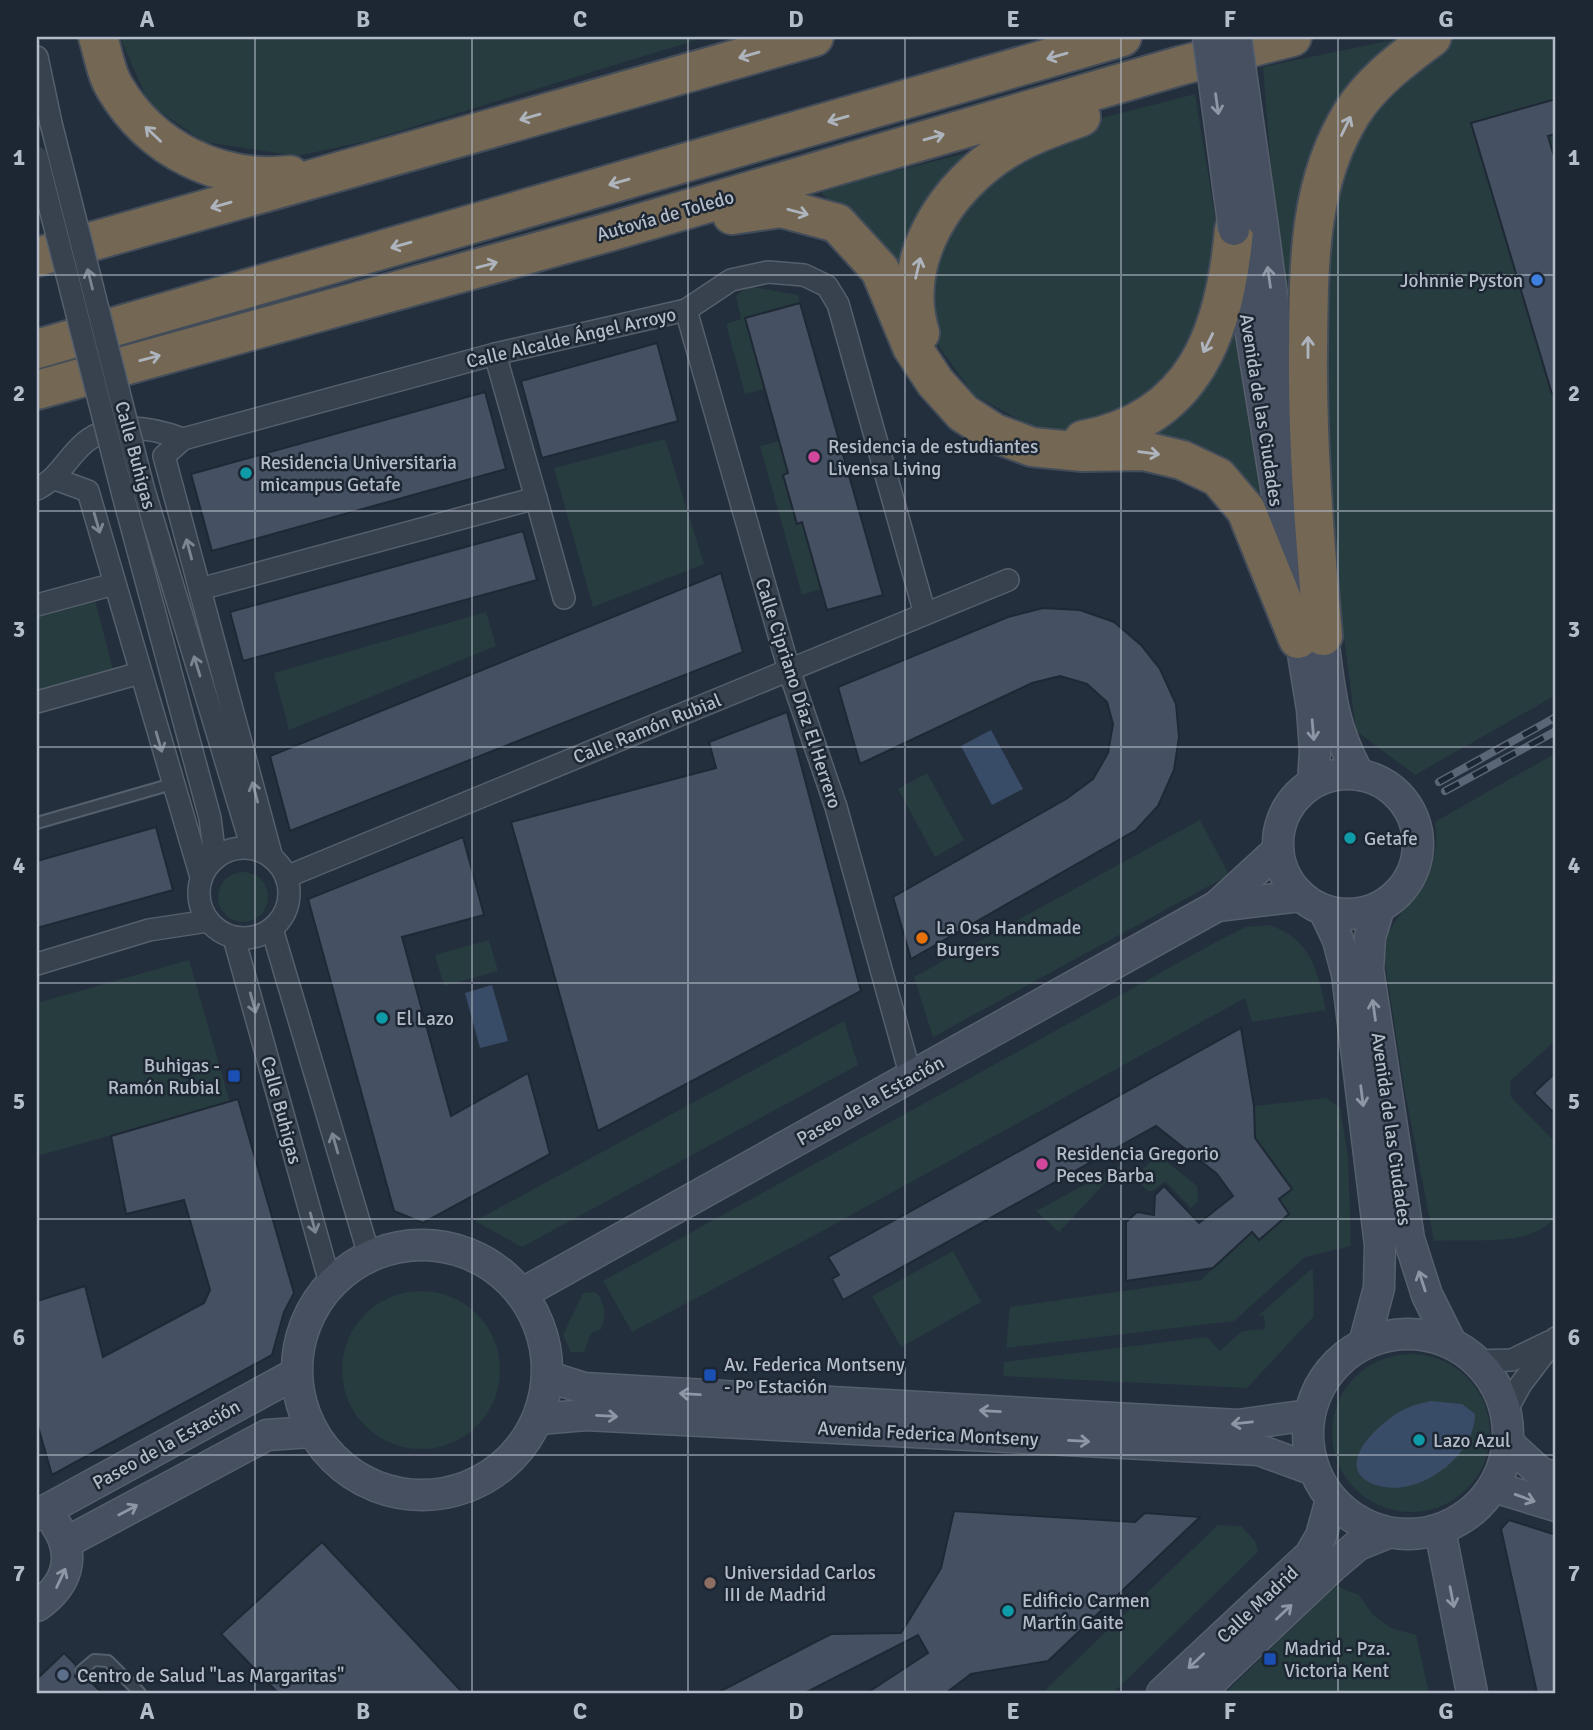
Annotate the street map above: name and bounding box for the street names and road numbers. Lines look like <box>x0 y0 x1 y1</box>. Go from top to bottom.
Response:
street label: Autovía de Toledo <box>594 185 737 247</box>
street label: Calle Alcalde Ángel Arroyo <box>464 302 679 374</box>
street label: Avenida de las Ciudades <box>1234 312 1288 508</box>
street label: Calle Buhigas <box>109 399 161 512</box>
street label: Calle Cipriano Díaz El Herrero <box>749 575 847 812</box>
street label: Calle Ramón Rubial <box>570 688 725 770</box>
street label: Avenida de las Ciudades <box>1366 1031 1416 1227</box>
street label: Paseo de la Estación <box>793 1050 948 1151</box>
street label: Calle Buhigas <box>255 1054 307 1167</box>
street label: Paseo de la Estación <box>89 1394 244 1495</box>
street label: Avenida Federica Montseny <box>817 1416 1039 1452</box>
street label: Calle Madrid <box>1212 1561 1304 1649</box>

